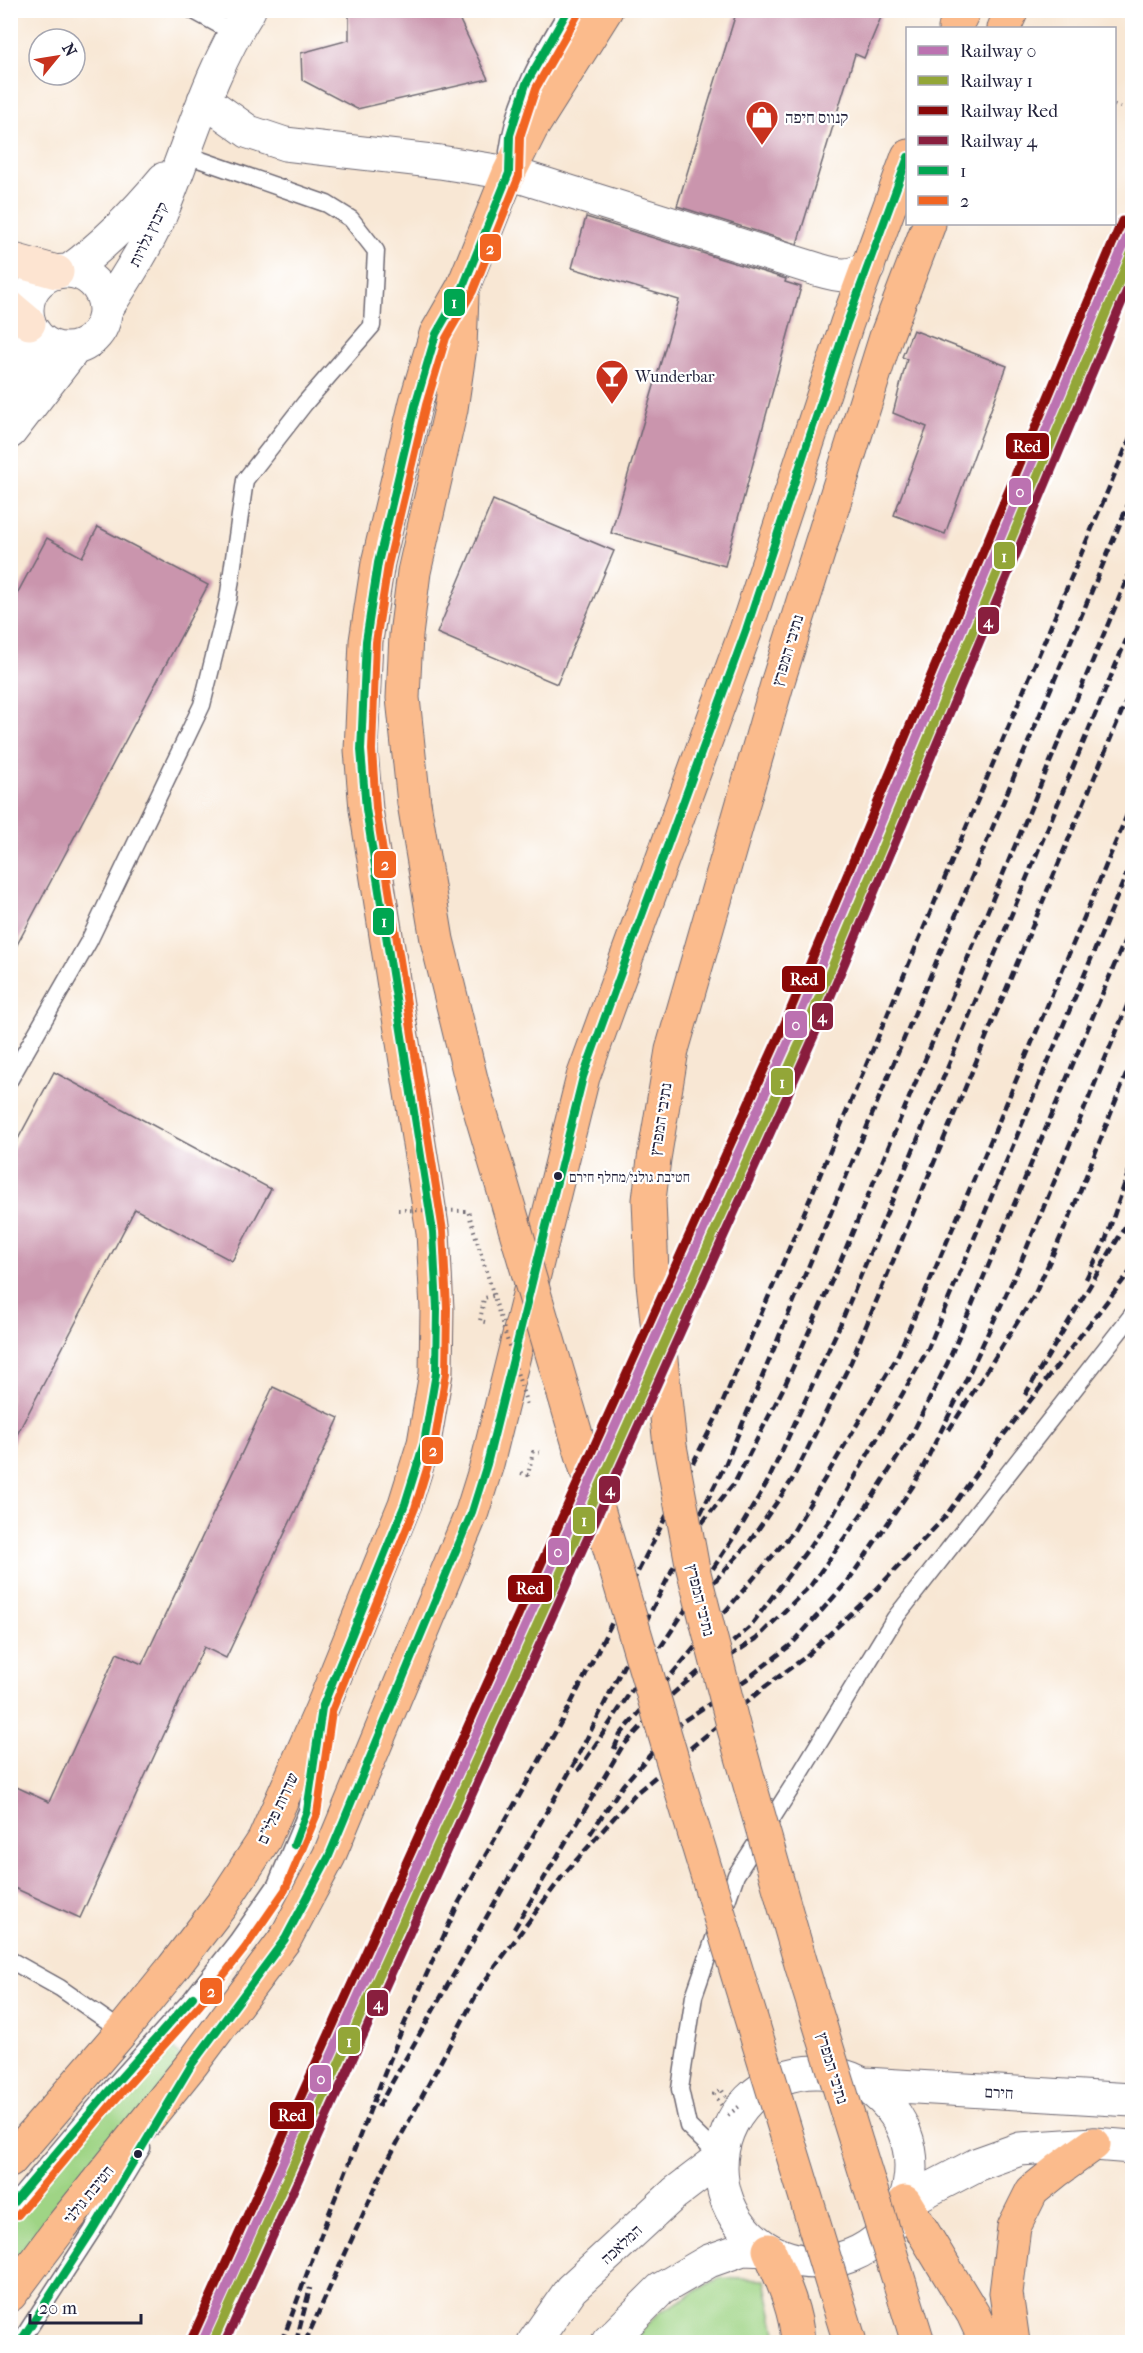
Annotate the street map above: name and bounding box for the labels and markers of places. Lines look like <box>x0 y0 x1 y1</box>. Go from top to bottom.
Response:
shop icon: קנווס חיפה <box>744 99 780 146</box>
place label: קנווס חיפה <box>785 108 848 127</box>
bar icon: Wunderbar <box>594 358 630 405</box>
place label: Wunderbar <box>634 367 715 386</box>
place label: חטיבת גולני/מחלף חירם <box>569 1169 690 1186</box>
marker: חטיבת גולני/מחלף חירם <box>552 1170 564 1182</box>
unlabelled marker <box>132 2148 144 2160</box>

